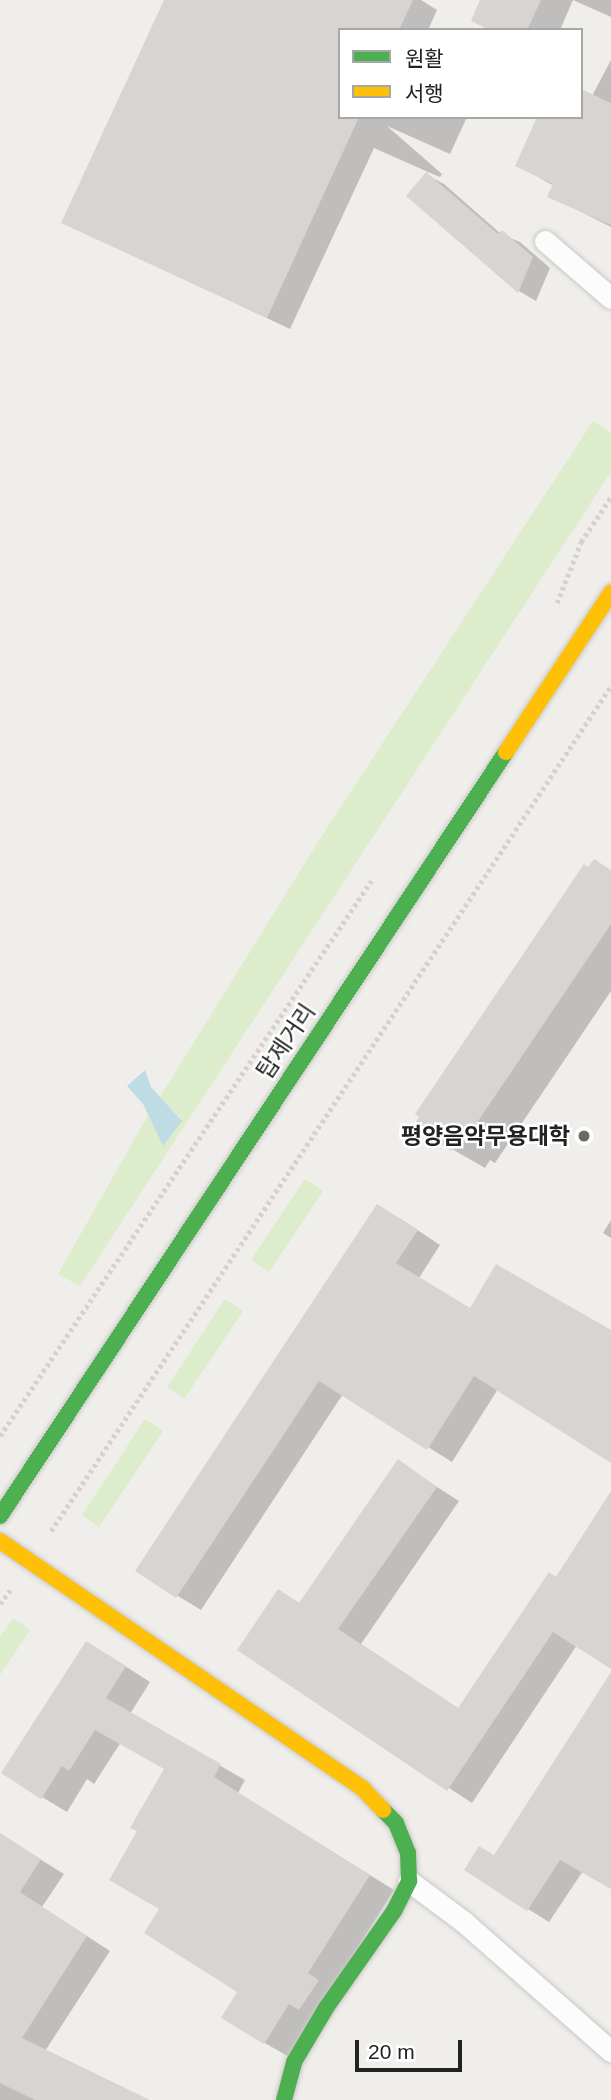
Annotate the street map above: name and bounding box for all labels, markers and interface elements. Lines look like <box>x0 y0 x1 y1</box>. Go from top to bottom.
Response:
legend <box>338 28 583 119</box>
text: 원활 <box>405 47 444 70</box>
text: 서행 <box>405 82 444 105</box>
street label: 탑제거리 <box>251 998 321 1084</box>
place label: 평양음악무용대학 <box>401 1122 570 1150</box>
marker: 평양음악무용대학 <box>576 1128 592 1144</box>
scale bar <box>359 2026 466 2070</box>
text: 20 m <box>368 2040 415 2063</box>

